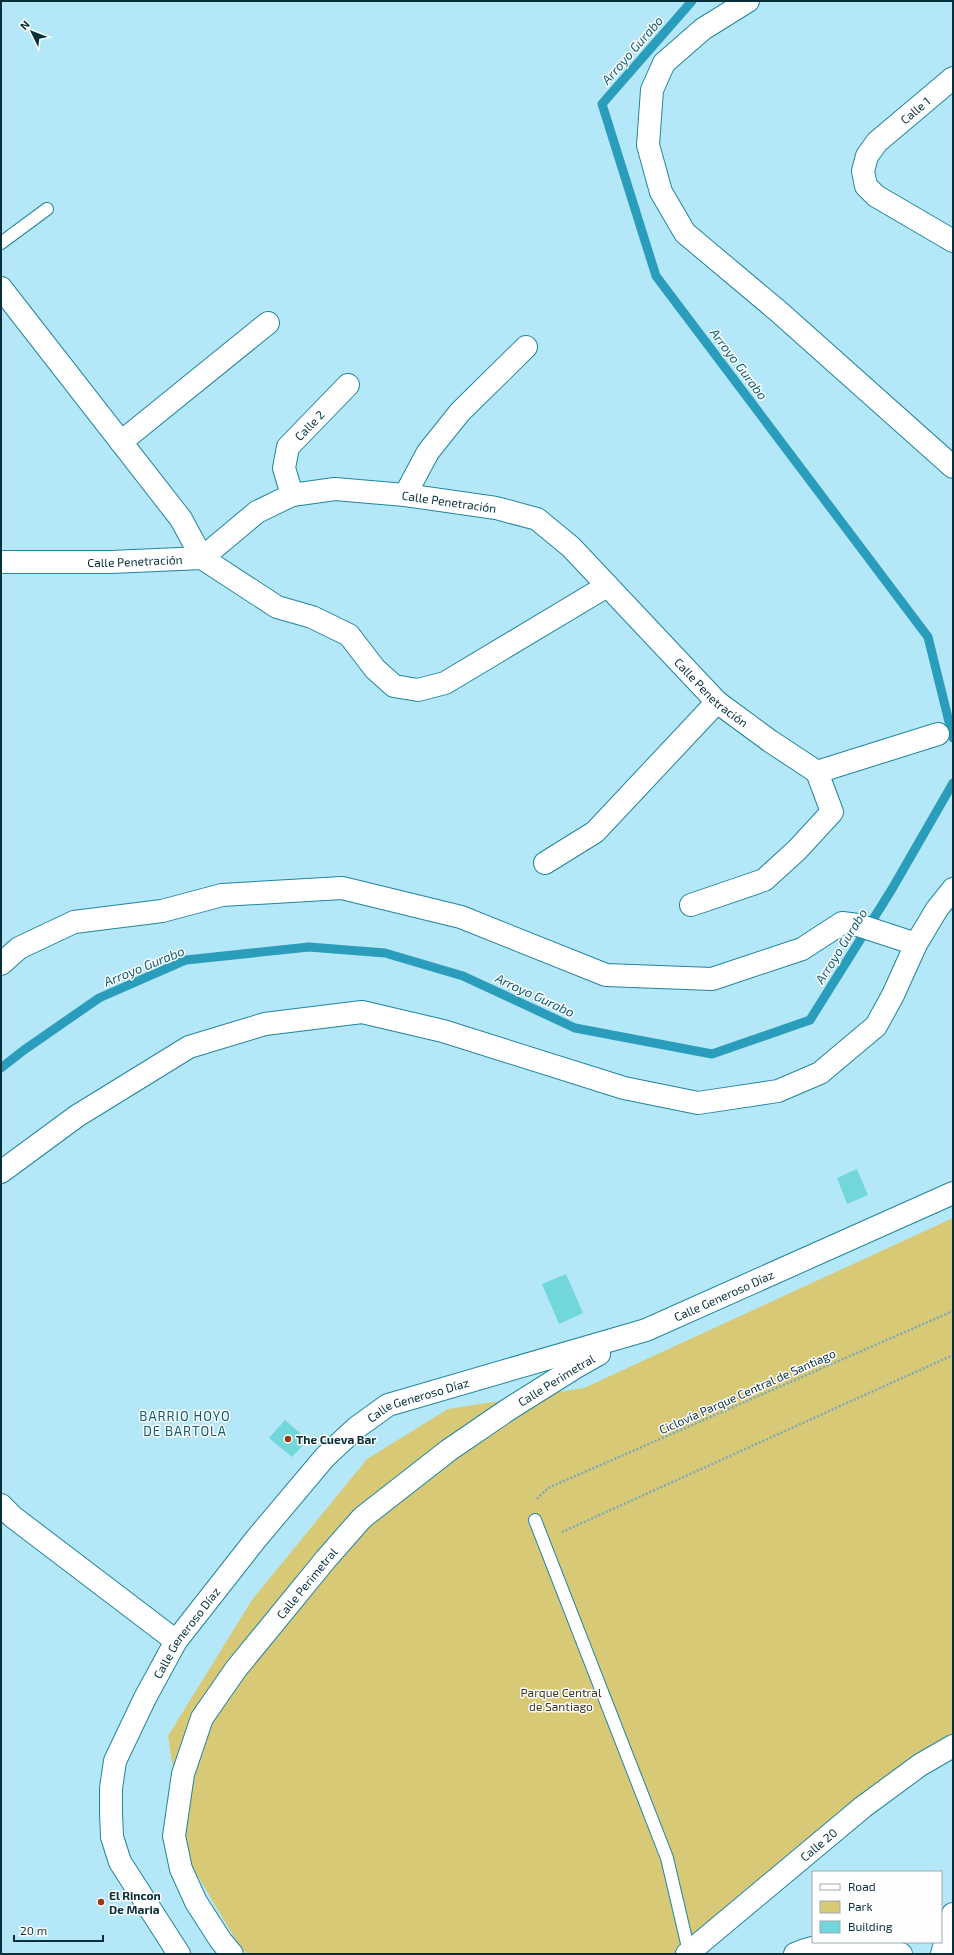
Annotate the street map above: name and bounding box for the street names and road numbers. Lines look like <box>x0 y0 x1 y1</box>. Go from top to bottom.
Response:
street label: Calle 1 <box>897 94 933 126</box>
street label: Calle 2 <box>291 407 327 443</box>
street label: Calle Penetración <box>401 488 497 515</box>
street label: Calle Penetración <box>87 552 183 569</box>
street label: Calle Penetración <box>672 655 751 730</box>
street label: Calle Generoso Díaz <box>672 1267 776 1324</box>
street label: Ciclovía Parque Central de Santiago <box>657 1346 838 1436</box>
street label: Calle Perimetral <box>515 1351 597 1409</box>
street label: Calle Generoso Díaz <box>364 1375 470 1425</box>
street label: Calle Perimetral <box>273 1544 340 1621</box>
street label: Calle Generoso Díaz <box>150 1584 223 1681</box>
street label: Calle 20 <box>797 1825 840 1864</box>

